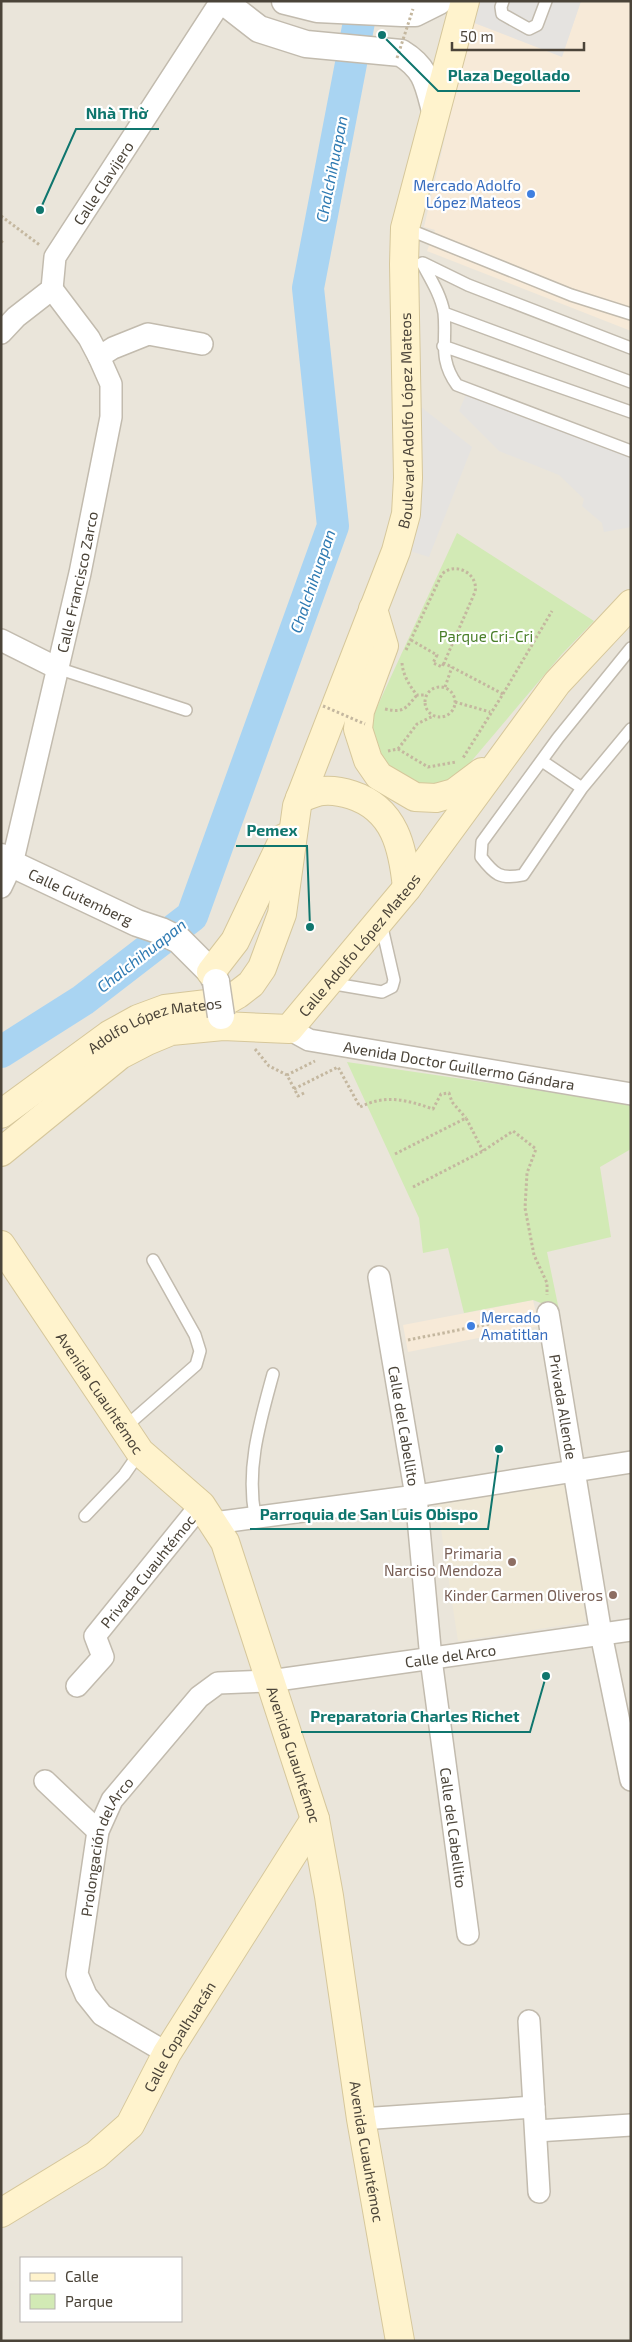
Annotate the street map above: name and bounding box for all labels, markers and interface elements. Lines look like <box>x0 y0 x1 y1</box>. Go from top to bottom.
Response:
scale bar <box>452 20 584 52</box>
text: 50 m <box>460 27 494 45</box>
callout: Plaza Degollado <box>438 60 580 91</box>
text: Plaza Degollado <box>448 65 570 84</box>
callout: Nhà Thờ <box>76 98 159 129</box>
text: Nhà Thờ <box>86 103 149 122</box>
water label: Chalchihuapan <box>311 114 351 224</box>
street label: Calle Clavijero <box>69 138 137 228</box>
place label: Mercado Adolfo López Mateos <box>413 176 521 211</box>
marker: Mercado Adolfo López Mateos <box>525 188 537 200</box>
street label: Boulevard Adolfo López Mateos <box>393 312 417 531</box>
street label: Calle Francisco Zarco <box>53 510 101 654</box>
water label: Chalchihuapan <box>285 527 339 635</box>
park label: Parque Cri-Cri <box>439 627 533 645</box>
callout: Pemex <box>236 815 307 846</box>
text: Pemex <box>246 820 298 839</box>
street label: Calle Gutemberg <box>26 864 136 929</box>
street label: Calle Adolfo López Mateos <box>295 870 424 1020</box>
water label: Chalchihuapan <box>93 914 189 996</box>
street label: Adolfo López Mateos <box>84 993 223 1057</box>
street label: Avenida Doctor Guillermo Gándara <box>342 1037 576 1093</box>
place label: Mercado Amatitlan <box>481 1308 548 1343</box>
marker: Mercado Amatitlan <box>465 1320 477 1332</box>
street label: Avenida Cuauhtémoc <box>53 1328 148 1457</box>
street label: Privada Allende <box>546 1353 581 1461</box>
street label: Calle del Cabellito <box>385 1364 423 1487</box>
callout: Parroquia de San Luis Obispo <box>250 1498 488 1529</box>
text: Parroquia de San Luis Obispo <box>260 1504 478 1523</box>
street label: Privada Cuauhtémoc <box>96 1511 199 1631</box>
place label: Primaria Narciso Mendoza <box>384 1544 502 1579</box>
marker: Primaria Narciso Mendoza <box>506 1556 518 1568</box>
place label: Kinder Carmen Oliveros <box>444 1586 603 1604</box>
marker: Kinder Carmen Oliveros <box>607 1589 619 1601</box>
street label: Calle del Arco <box>404 1640 497 1671</box>
street label: Avenida Cuauhtémoc <box>263 1684 325 1825</box>
callout: Preparatoria Charles Richet <box>301 1701 530 1732</box>
text: Preparatoria Charles Richet <box>310 1706 520 1725</box>
street label: Calle del Cabellito <box>437 1766 471 1889</box>
street label: Prolongación del Arco <box>77 1773 137 1918</box>
street label: Calle Copalhuacán <box>140 1978 219 2095</box>
street label: Avenida Cuauhtémoc <box>347 2080 388 2223</box>
legend <box>20 2257 182 2322</box>
text: Calle <box>65 2267 99 2285</box>
text: Parque <box>65 2292 113 2310</box>

